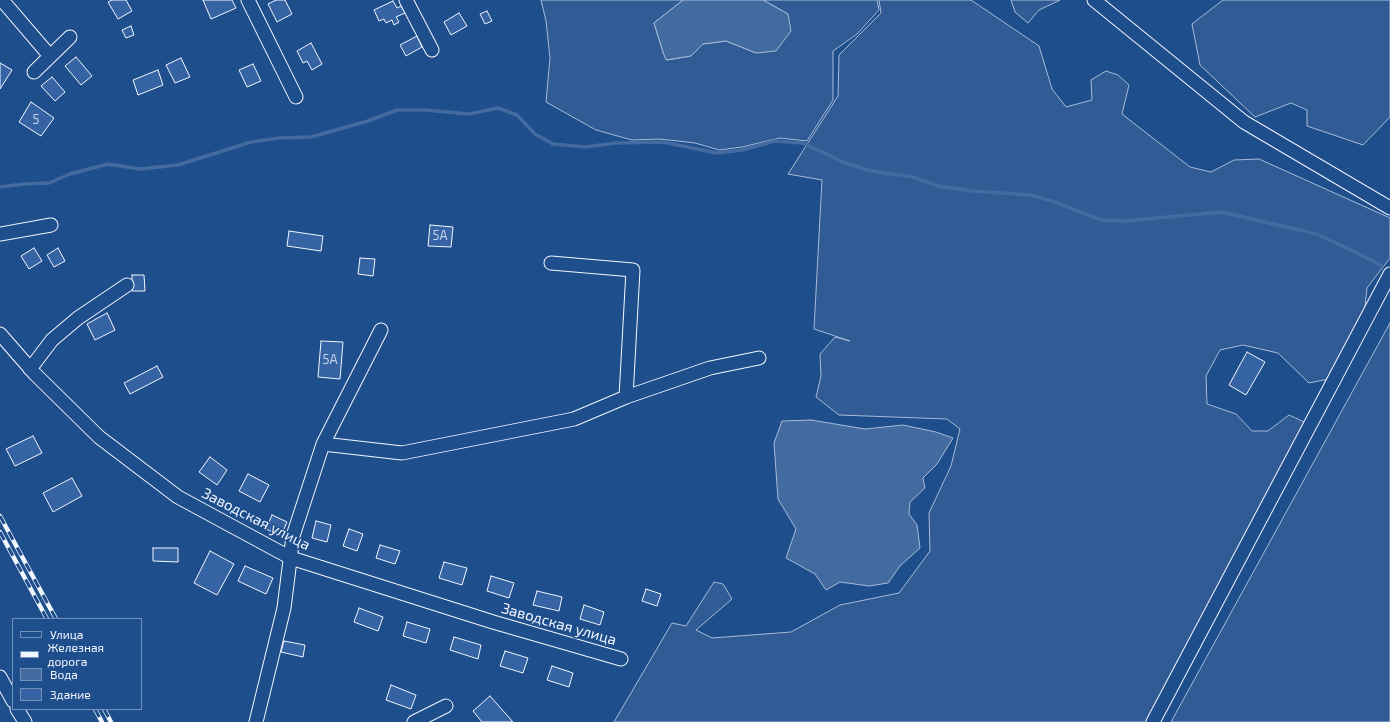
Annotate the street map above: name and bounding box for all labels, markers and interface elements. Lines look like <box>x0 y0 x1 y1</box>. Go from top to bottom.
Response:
house number: 5 <box>33 112 39 128</box>
house number: 5А <box>432 228 448 244</box>
house number: 5А <box>322 352 338 368</box>
street label: Заводская улица <box>199 484 313 554</box>
street label: Заводская улица <box>499 599 619 649</box>
legend <box>12 618 142 710</box>
text: Улица <box>50 627 83 641</box>
text: Железная дорога <box>47 640 104 668</box>
text: Вода <box>50 667 78 681</box>
text: Здание <box>50 687 91 701</box>

